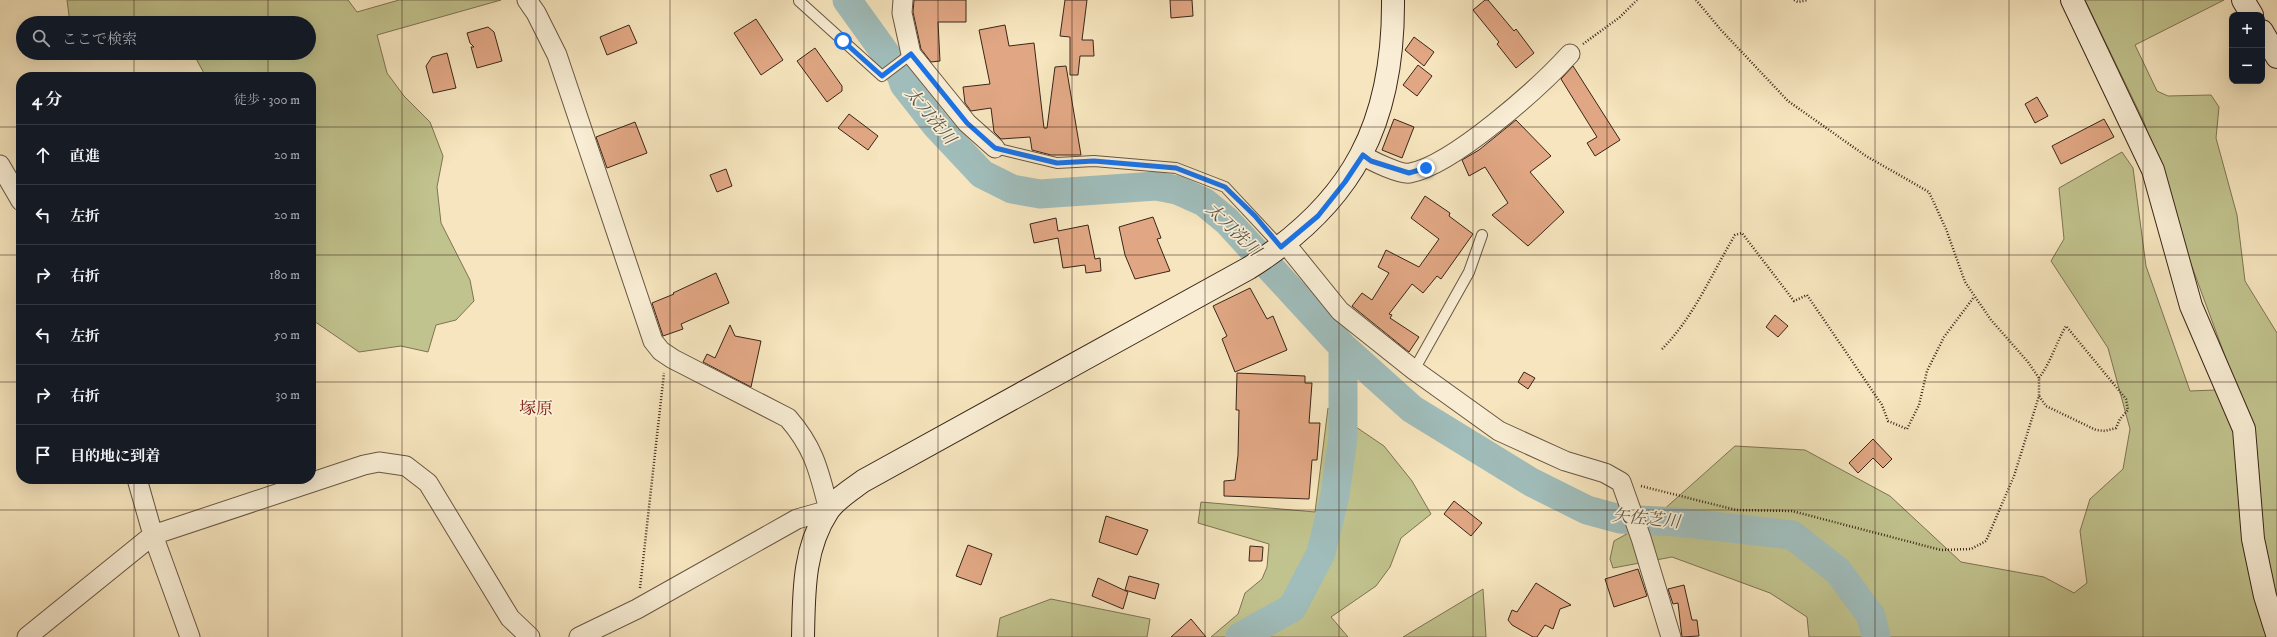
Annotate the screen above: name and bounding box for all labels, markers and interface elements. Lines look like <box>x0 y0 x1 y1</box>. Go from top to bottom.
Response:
map controls <box>2229 12 2265 84</box>
button: + <box>2229 12 2265 48</box>
search box <box>16 16 316 60</box>
icon: search <box>30 27 52 49</box>
text: ここで検索 <box>62 30 137 49</box>
route start <box>834 32 852 50</box>
button: − <box>2229 48 2265 84</box>
water label: 太刀洗川 <box>900 83 962 151</box>
text: 4 分 <box>32 89 62 111</box>
text: 徒歩 · 300 m <box>234 92 300 108</box>
icon: ahead <box>32 144 54 166</box>
text: 直進 <box>70 147 100 166</box>
text: 20 m <box>274 147 300 163</box>
route end <box>1417 159 1435 177</box>
water label: 太刀洗川 <box>1201 198 1267 263</box>
icon: left <box>32 204 54 226</box>
text: 左折 <box>70 207 100 226</box>
text: 20 m <box>274 207 300 223</box>
icon: right <box>32 264 54 286</box>
text: 右折 <box>70 267 100 286</box>
text: 180 m <box>269 267 300 283</box>
icon: left <box>32 324 54 346</box>
text: 左折 <box>70 327 100 346</box>
text: 50 m <box>274 327 300 343</box>
icon: right <box>32 384 54 406</box>
text: 右折 <box>70 387 100 406</box>
text: 30 m <box>276 387 300 403</box>
district label: 塚原 <box>519 398 553 420</box>
icon: arrive <box>32 444 54 466</box>
text: 目的地に到着 <box>70 447 160 466</box>
water label: 矢佐芝川 <box>1611 505 1683 534</box>

